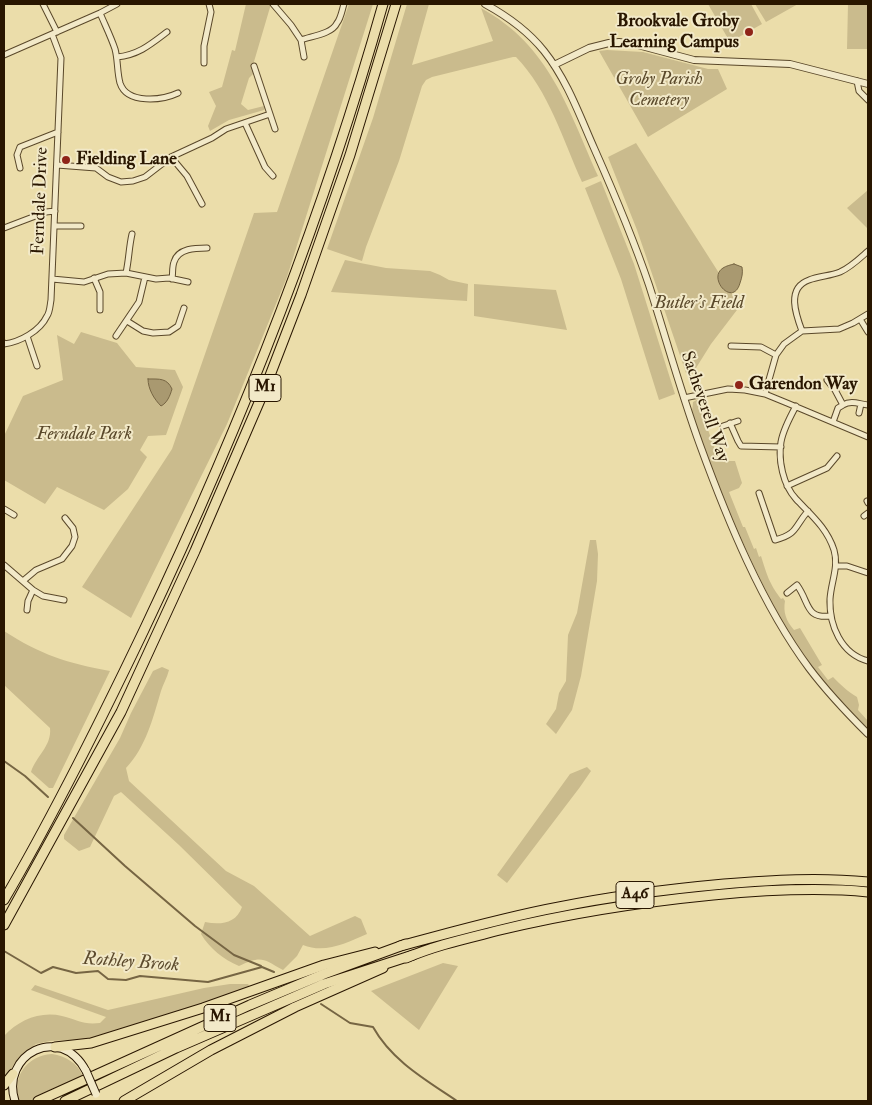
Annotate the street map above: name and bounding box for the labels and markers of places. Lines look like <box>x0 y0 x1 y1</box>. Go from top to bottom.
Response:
place label: Brookvale Groby Learning Campus <box>609 11 739 54</box>
marker: Brookvale Groby Learning Campus <box>743 26 755 38</box>
place label: Fielding Lane <box>76 149 177 171</box>
marker: Fielding Lane <box>60 154 72 166</box>
place label: Garendon Way <box>749 374 857 396</box>
marker: Garendon Way <box>733 379 745 391</box>

